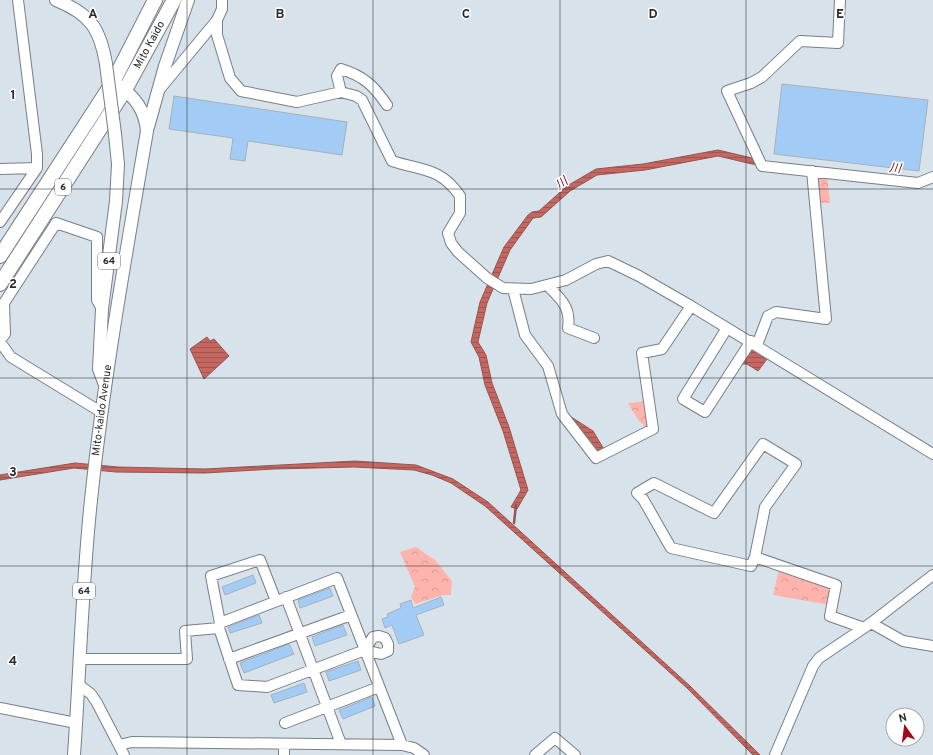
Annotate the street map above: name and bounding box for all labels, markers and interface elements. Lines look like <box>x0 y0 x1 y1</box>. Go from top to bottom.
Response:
text: A <box>88 7 98 23</box>
text: B <box>276 7 285 23</box>
text: C <box>462 7 470 23</box>
text: D <box>648 7 658 23</box>
text: E <box>836 7 844 23</box>
street label: Mito Kaido <box>131 19 168 71</box>
text: 1 <box>10 88 16 104</box>
water label: 川 <box>888 160 904 178</box>
water label: 川 <box>552 173 573 194</box>
road number: 6 <box>55 179 71 195</box>
road number: 64 <box>98 253 120 269</box>
text: 2 <box>9 277 17 293</box>
street label: Mito-kaido Avenue <box>89 364 115 457</box>
text: 3 <box>9 465 17 481</box>
road number: 64 <box>73 583 95 599</box>
text: 4 <box>9 654 17 670</box>
north arrow <box>885 707 925 747</box>
text: N <box>897 711 908 726</box>

